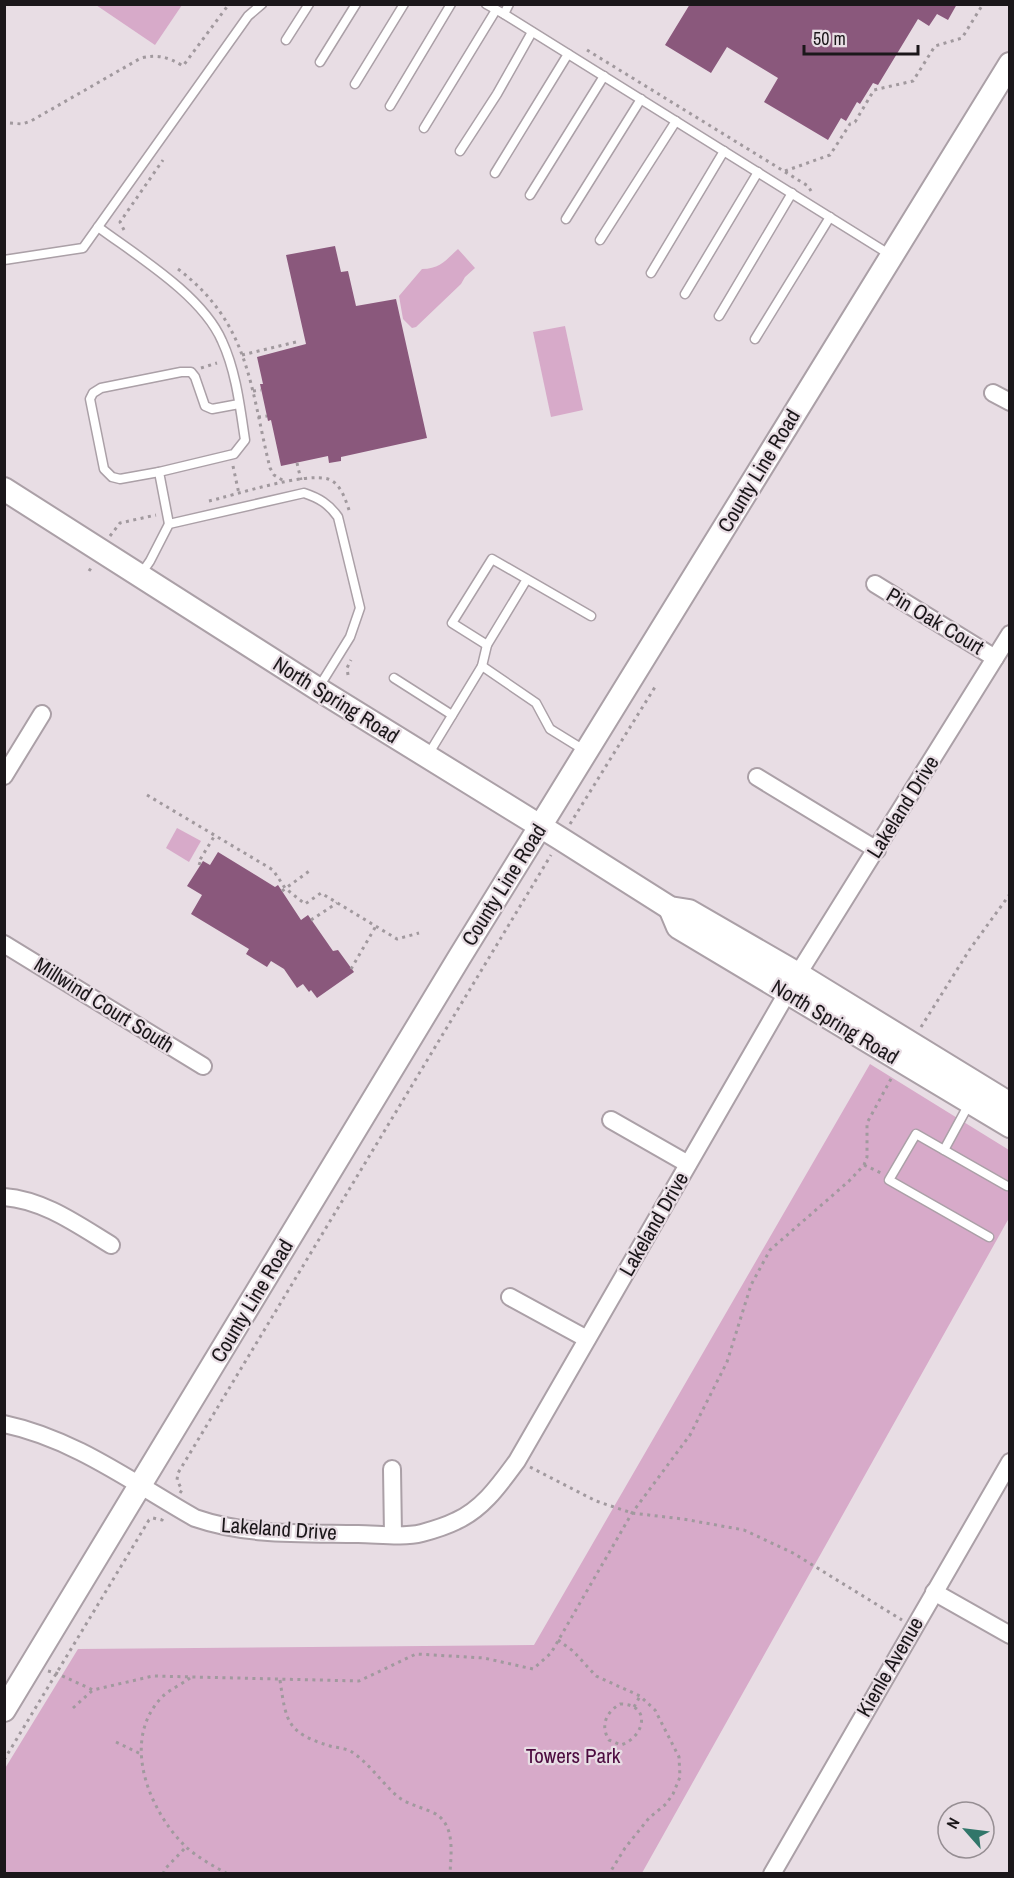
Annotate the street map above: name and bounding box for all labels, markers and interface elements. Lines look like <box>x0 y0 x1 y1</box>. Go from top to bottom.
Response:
scale bar <box>804 18 918 56</box>
text: 50 m <box>813 26 846 51</box>
street label: County Line Road <box>710 404 807 538</box>
street label: Pin Oak Court <box>881 580 990 661</box>
street label: North Spring Road <box>268 649 405 750</box>
street label: Lakeland Drive <box>860 750 946 864</box>
street label: County Line Road <box>454 818 553 951</box>
street label: Millwind Court South <box>29 950 180 1059</box>
street label: North Spring Road <box>766 972 904 1071</box>
street label: Lakeland Drive <box>612 1166 695 1281</box>
street label: County Line Road <box>203 1234 300 1368</box>
street label: Lakeland Drive <box>220 1510 338 1547</box>
street label: Kienle Avenue <box>849 1612 930 1722</box>
park label: Towers Park <box>526 1741 621 1770</box>
north arrow <box>936 1800 996 1860</box>
text: N <box>941 1814 965 1832</box>

